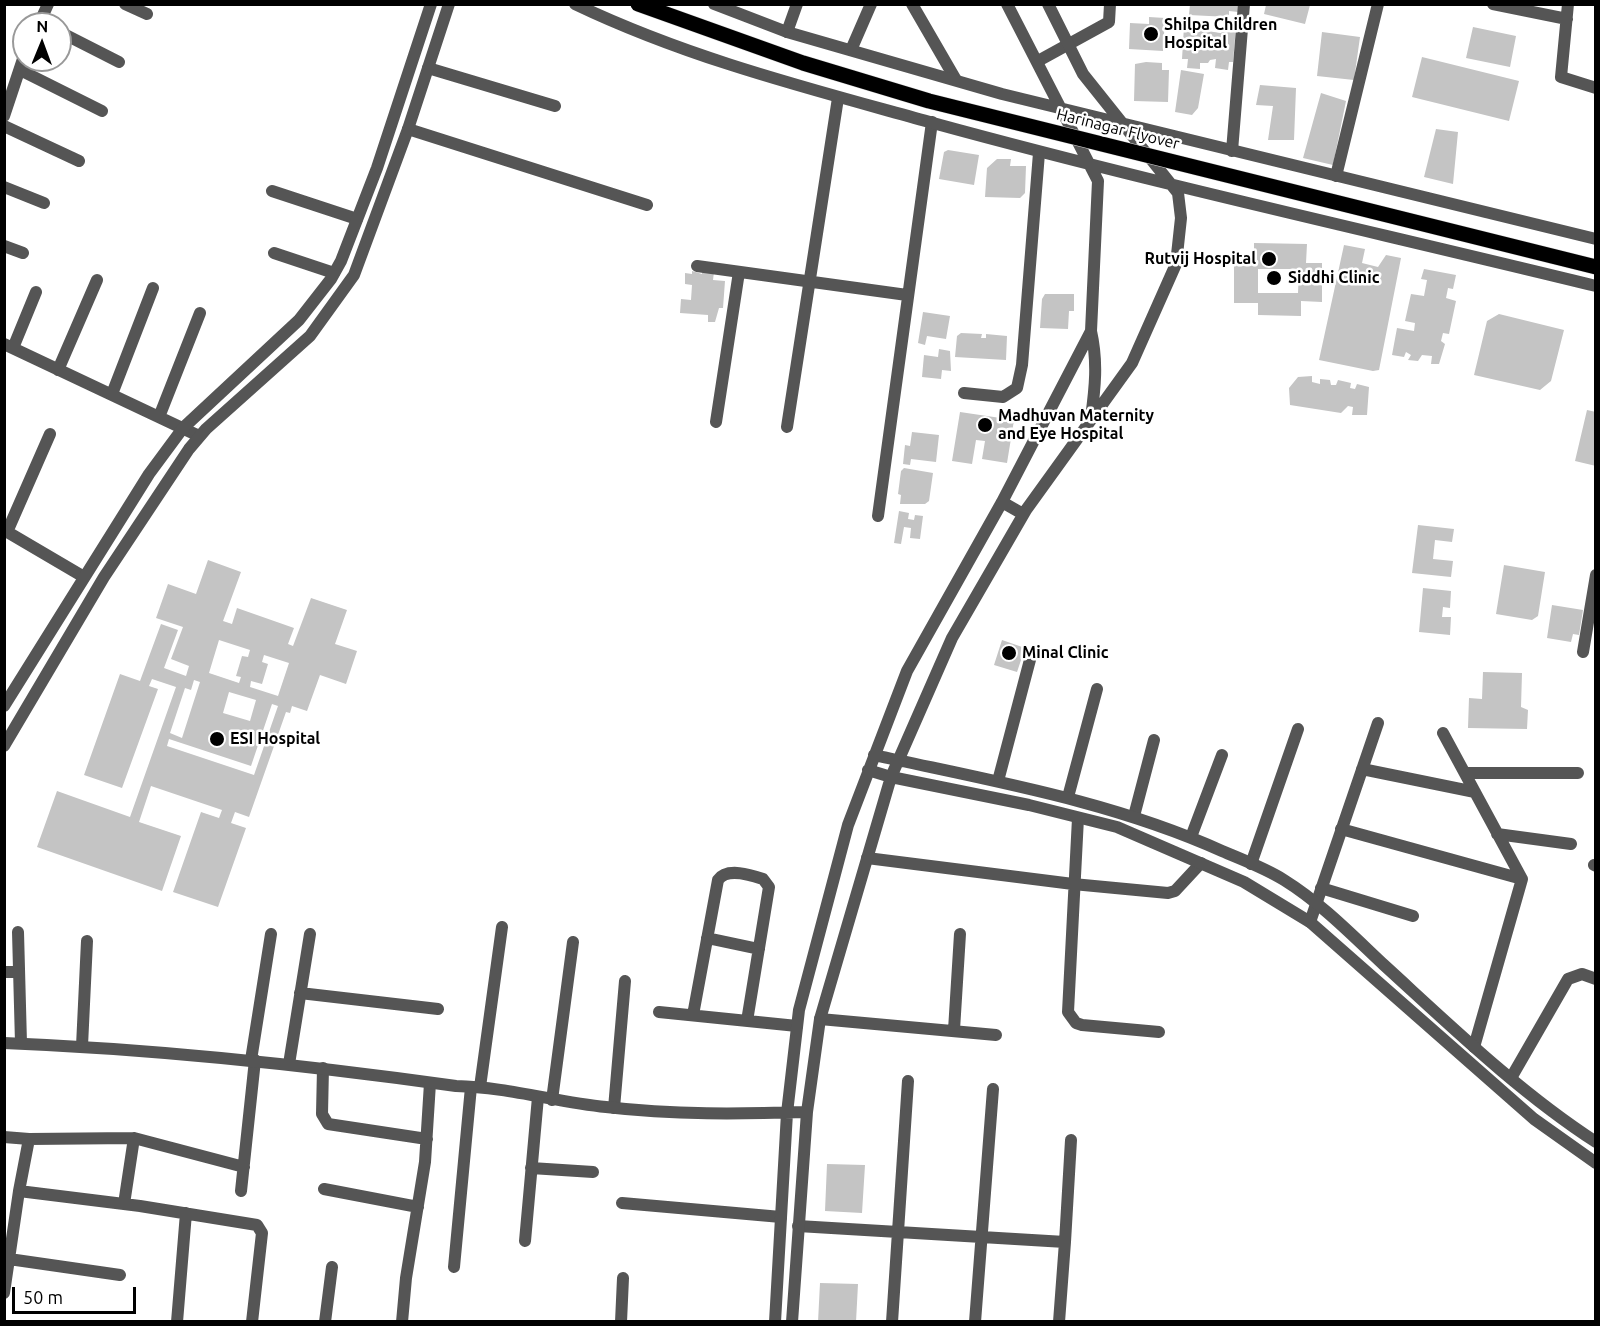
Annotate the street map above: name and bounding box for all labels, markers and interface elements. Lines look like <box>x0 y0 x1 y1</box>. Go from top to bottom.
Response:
north arrow <box>12 12 72 72</box>
place label: Shilpa Children Hospital <box>1164 15 1277 53</box>
text: N <box>36 17 48 35</box>
marker: Shilpa Children Hospital <box>1142 25 1160 43</box>
street label: Harinagar Flyover <box>1054 104 1182 154</box>
place label: Rutvij Hospital <box>1145 249 1256 269</box>
marker: Rutvij Hospital <box>1260 250 1278 268</box>
place label: Siddhi Clinic <box>1288 268 1379 288</box>
marker: Siddhi Clinic <box>1265 269 1283 287</box>
place label: Madhuvan Maternity and Eye Hospital <box>998 406 1154 444</box>
marker: Madhuvan Maternity and Eye Hospital <box>976 416 994 434</box>
place label: Minal Clinic <box>1022 643 1109 663</box>
marker: Minal Clinic <box>1000 644 1018 662</box>
place label: ESI Hospital <box>230 729 320 749</box>
marker: ESI Hospital <box>208 730 226 748</box>
scale bar <box>15 1275 140 1313</box>
text: 50 m <box>23 1287 63 1307</box>

